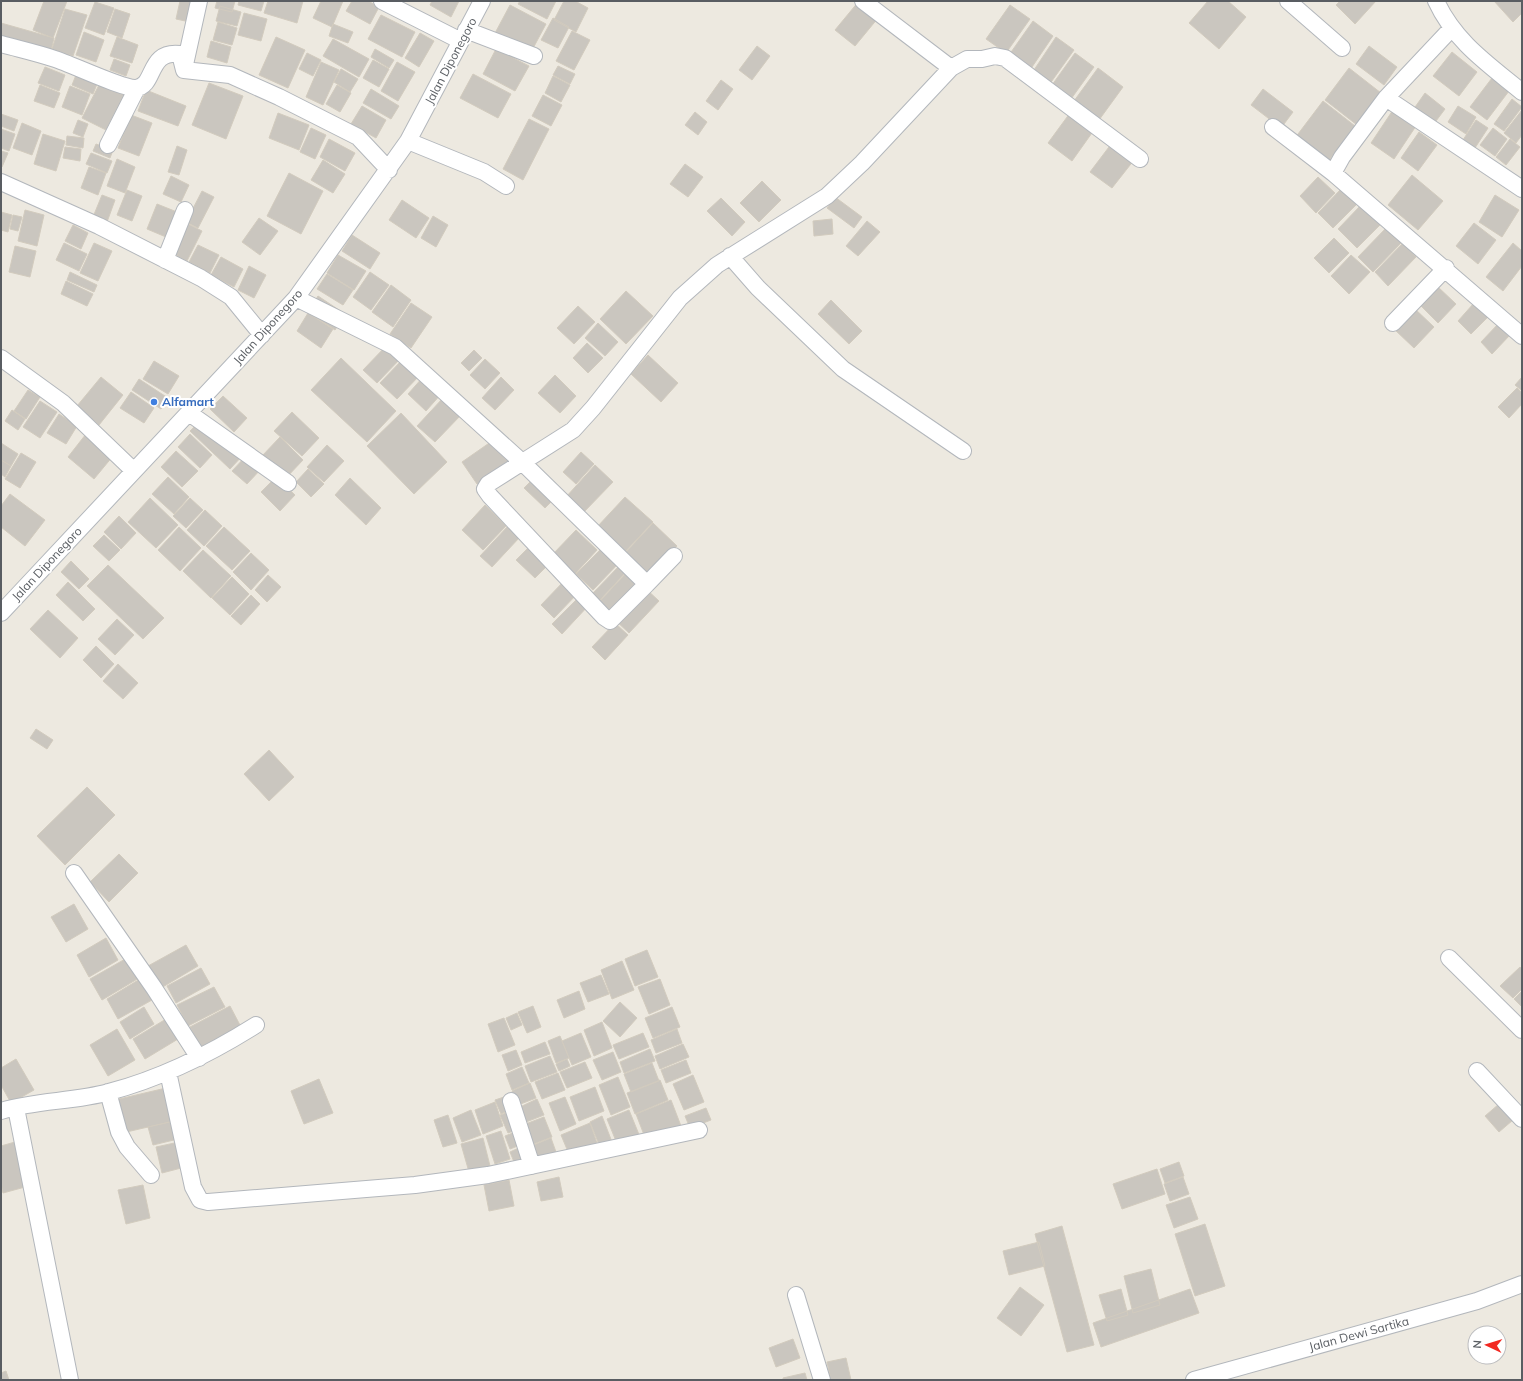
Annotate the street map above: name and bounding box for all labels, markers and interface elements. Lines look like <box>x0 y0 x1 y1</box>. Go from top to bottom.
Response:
street label: Jalan Diponegoro <box>421 15 480 107</box>
street label: Jalan Diponegoro <box>230 286 305 367</box>
place label: Alfamart <box>162 394 214 409</box>
marker: Alfamart <box>149 397 159 407</box>
street label: Jalan Diponegoro <box>8 523 85 604</box>
street label: Jalan Dewi Sartika <box>1307 1313 1411 1354</box>
north arrow <box>1467 1325 1507 1365</box>
text: N <box>1470 1340 1484 1349</box>

